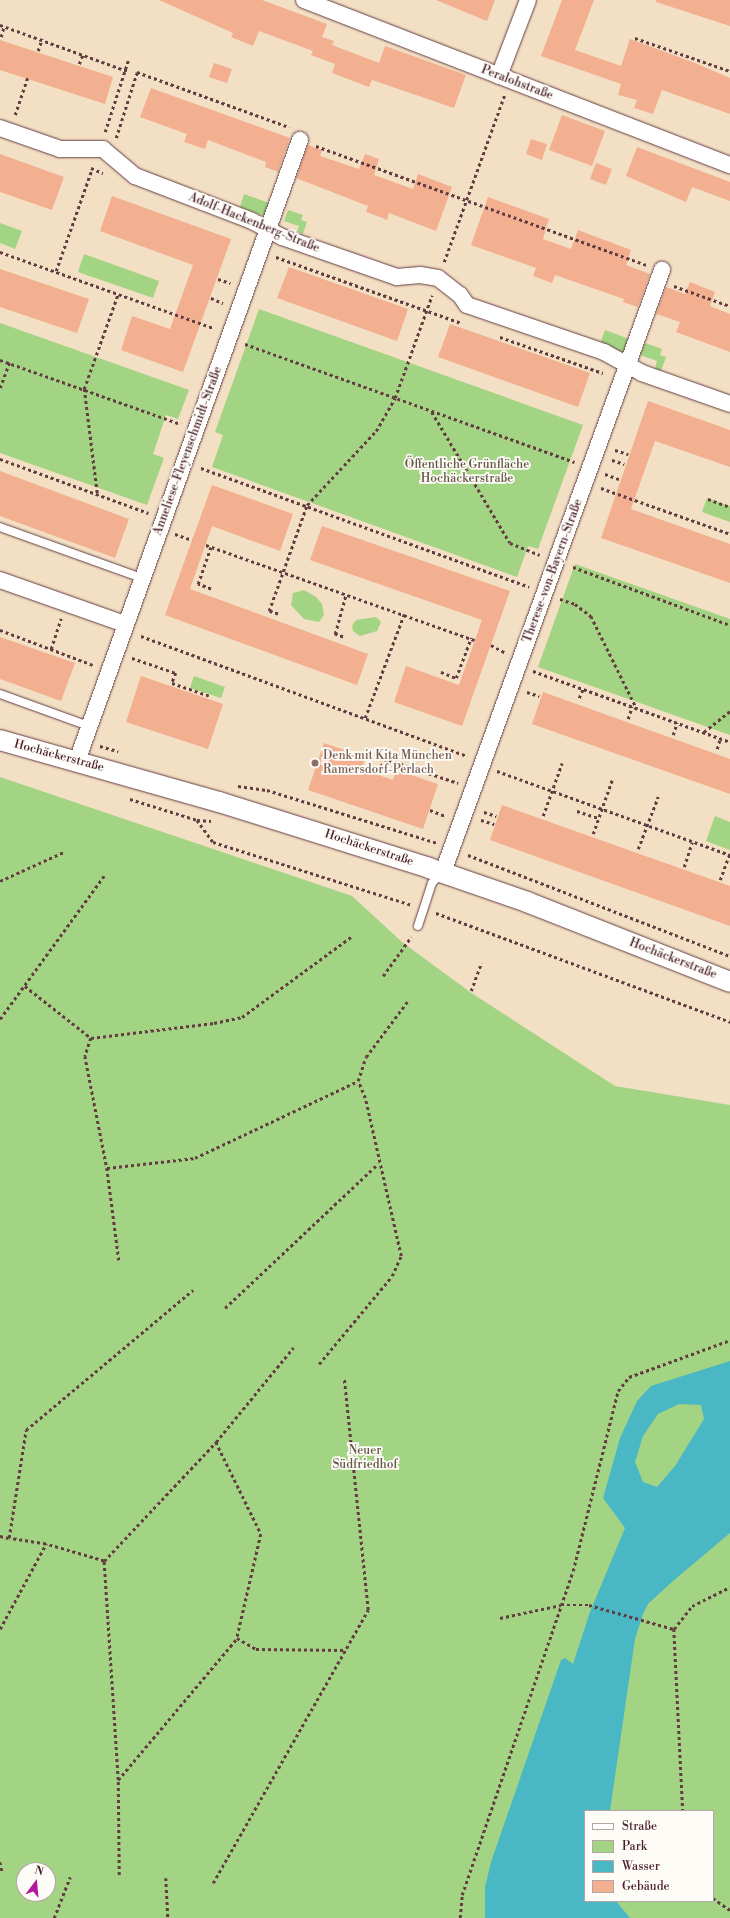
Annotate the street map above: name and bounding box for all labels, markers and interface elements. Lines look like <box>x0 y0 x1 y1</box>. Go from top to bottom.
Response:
street label: Peralohstraße <box>479 63 555 103</box>
street label: Adolf-Hackenberg-Straße <box>187 190 321 256</box>
street label: Anneliese-Fleyenschmidt-Straße <box>151 365 225 537</box>
park label: Öffentliche Grünfläche Hochäckerstraße <box>405 458 529 486</box>
street label: Therese-von-Bayern-Straße <box>520 497 586 645</box>
street label: Hochäckerstraße <box>12 737 106 775</box>
place label: Denk mit Kita München Ramersdorf-Perlach <box>323 749 452 777</box>
marker: Denk mit Kita München Ramersdorf-Perlach <box>310 758 320 768</box>
street label: Hochäckerstraße <box>323 827 415 869</box>
street label: Hochäckerstraße <box>627 936 719 982</box>
park label: Neuer Südfriedhof <box>332 1444 398 1472</box>
legend <box>584 1810 714 1902</box>
text: Straße <box>622 1819 657 1834</box>
text: Park <box>622 1839 647 1854</box>
text: Wasser <box>622 1859 660 1874</box>
north arrow <box>16 1862 56 1902</box>
text: N <box>33 1863 45 1879</box>
text: Gebäude <box>622 1879 670 1894</box>

